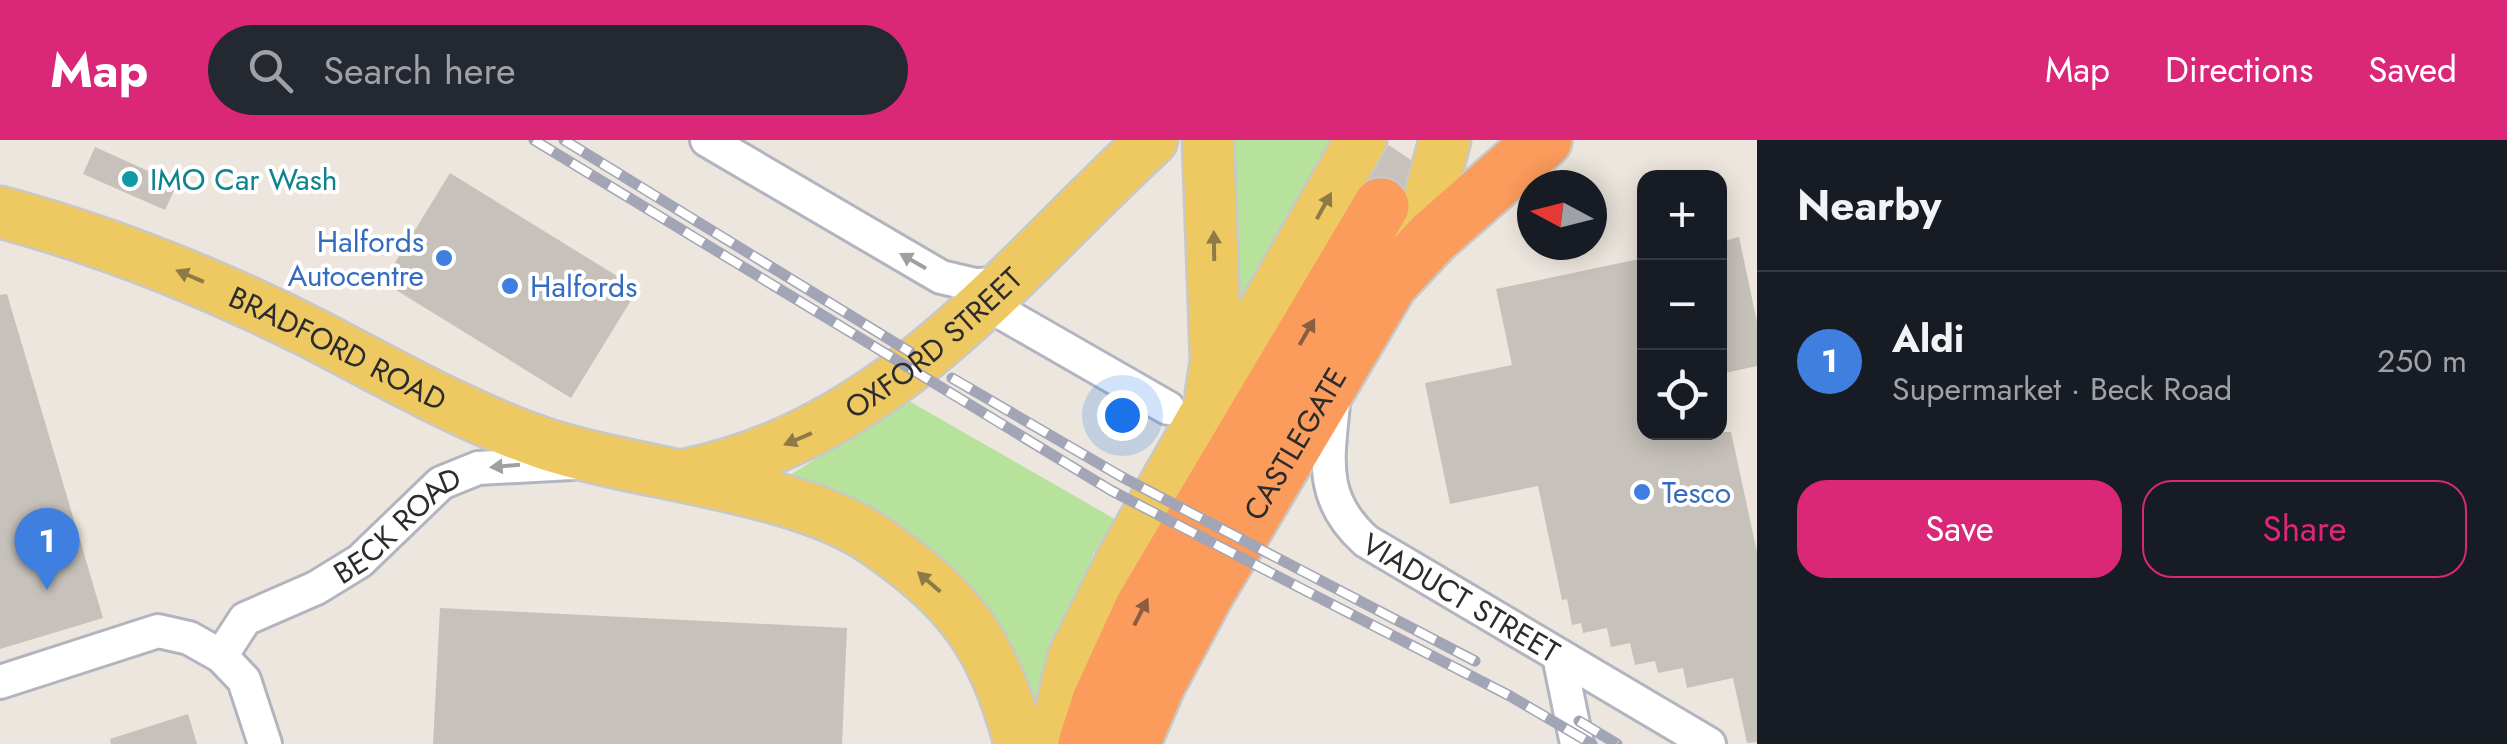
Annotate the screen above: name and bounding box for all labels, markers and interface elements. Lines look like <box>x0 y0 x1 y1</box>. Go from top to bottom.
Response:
search box <box>208 25 908 115</box>
text: Map <box>50 36 148 105</box>
icon: search <box>243 43 298 98</box>
text: Search here <box>323 43 515 98</box>
text: Map <box>2045 45 2110 95</box>
text: Directions <box>2165 45 2313 95</box>
text: Saved <box>2368 45 2457 95</box>
place label: IMO Car Wash <box>150 158 338 201</box>
marker: IMO Car Wash <box>119 168 141 190</box>
north arrow <box>1517 170 1607 260</box>
map controls <box>1637 170 1727 440</box>
button: + <box>1637 170 1727 260</box>
text: Nearby <box>1797 175 1941 236</box>
one-way arrow <box>1316 191 1333 220</box>
place label: Halfords Autocentre <box>287 220 424 297</box>
one-way arrow <box>1205 229 1221 261</box>
marker: Halfords Autocentre <box>433 247 455 269</box>
one-way arrow <box>899 252 927 270</box>
street label: OXFORD STREET <box>836 257 1032 429</box>
button: − <box>1637 260 1727 350</box>
place label: Halfords <box>530 265 637 308</box>
one-way arrow <box>175 268 205 284</box>
street label: BRADFORD ROAD <box>222 275 454 421</box>
marker: Halfords <box>499 275 521 297</box>
text: Aldi <box>1892 311 1964 366</box>
one-way arrow <box>1298 318 1315 347</box>
text: 1 <box>1821 338 1838 384</box>
text: 250 m <box>2377 338 2467 384</box>
button: locate <box>1637 350 1727 440</box>
street label: CASTLEGATE <box>1233 359 1357 528</box>
text: Supermarket · Beck Road <box>1892 366 2232 412</box>
your location <box>1097 390 1148 441</box>
one-way arrow <box>784 431 813 447</box>
street label: BECK ROAD <box>325 456 467 594</box>
one-way arrow <box>488 458 520 474</box>
place label: Tesco <box>1662 471 1731 514</box>
button: Save <box>1797 480 2122 578</box>
button: Share <box>2142 480 2467 578</box>
marker: Tesco <box>1631 481 1653 503</box>
pin: 1 <box>15 508 80 590</box>
street label: VIADUCT STREET <box>1354 522 1568 673</box>
one-way arrow <box>916 572 941 594</box>
one-way arrow <box>1133 598 1150 627</box>

